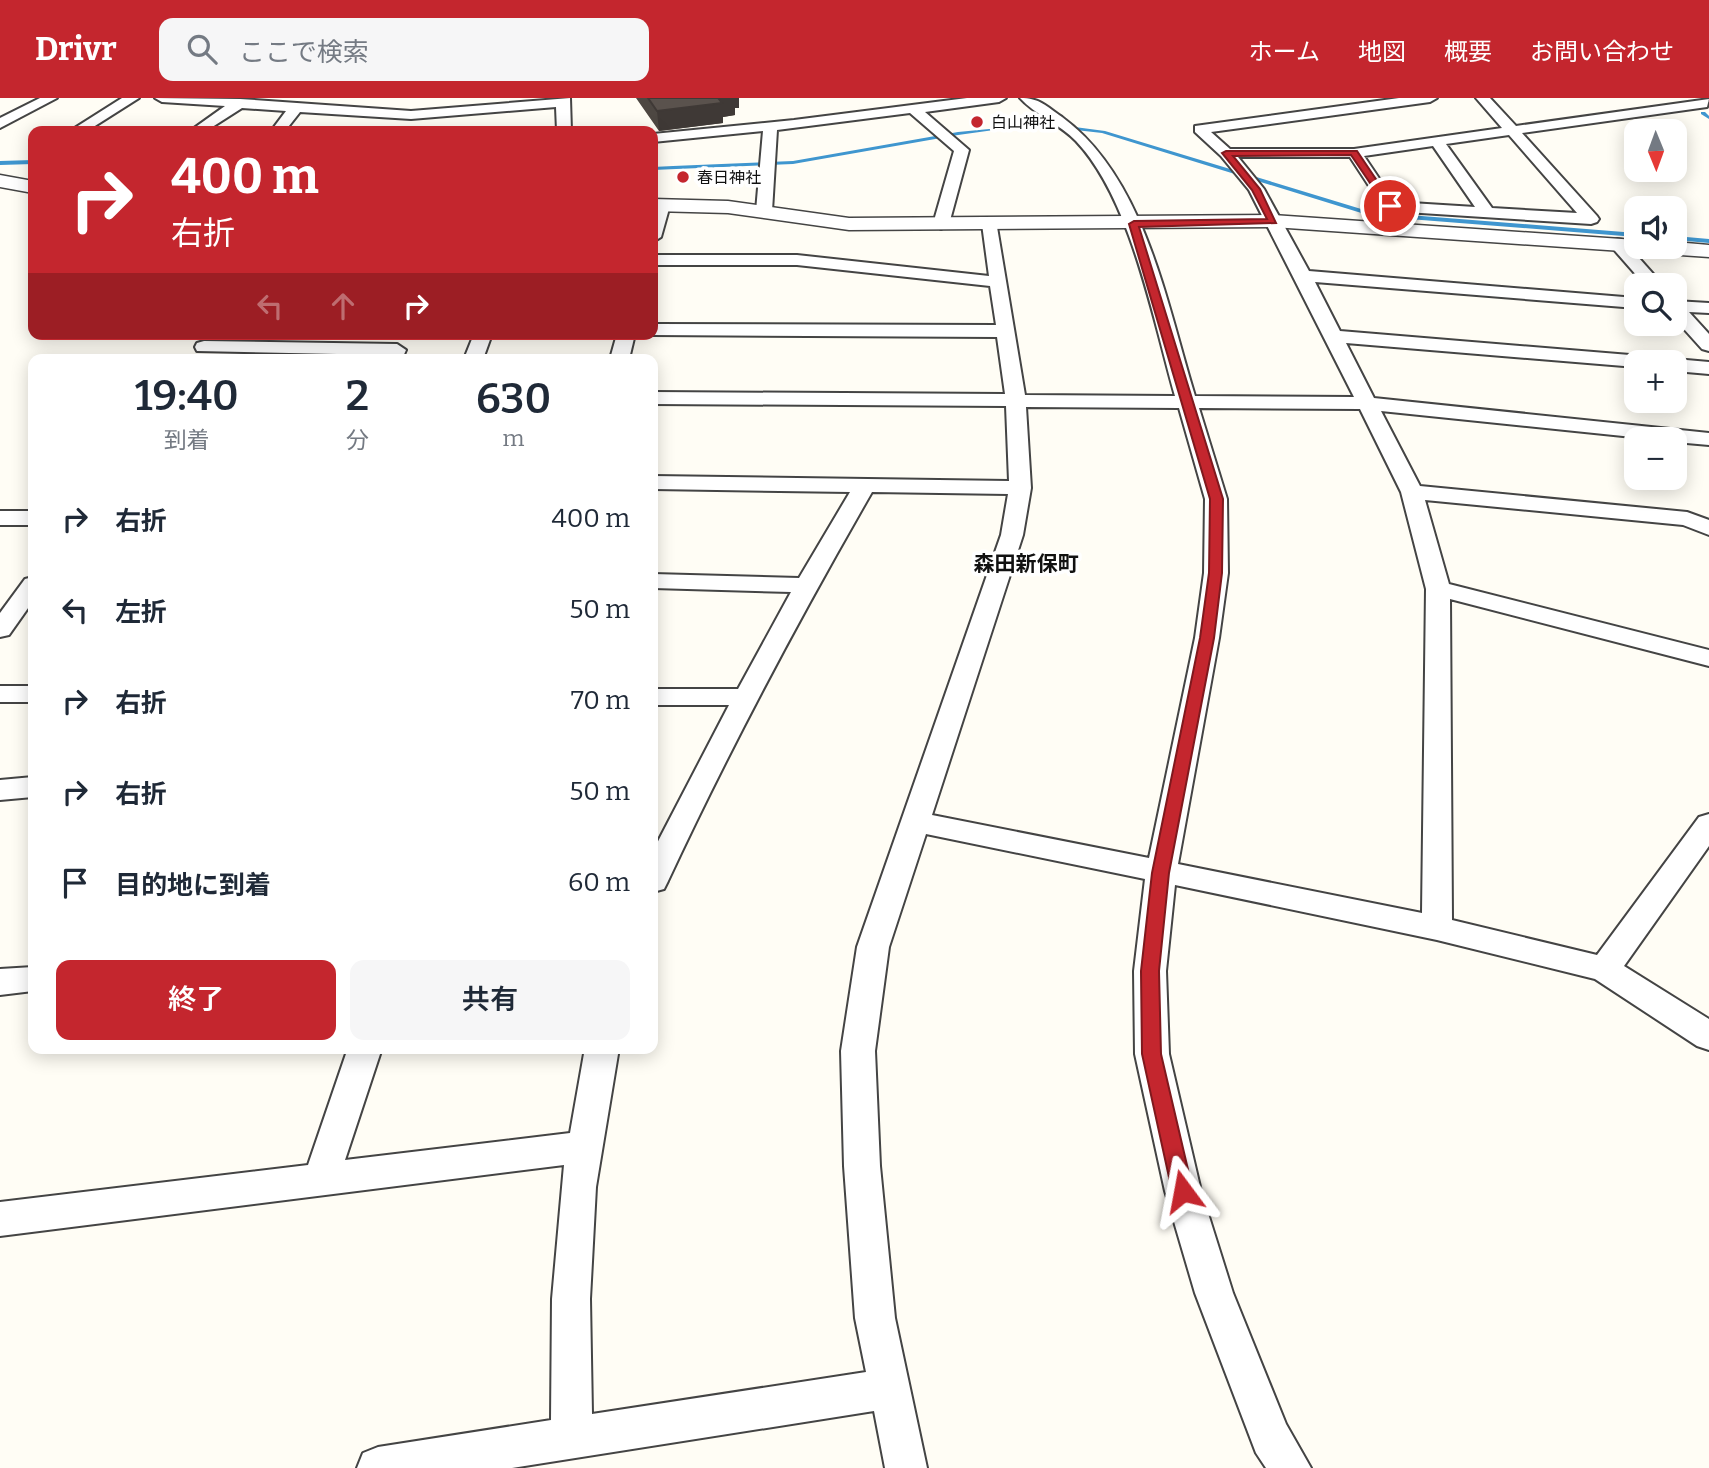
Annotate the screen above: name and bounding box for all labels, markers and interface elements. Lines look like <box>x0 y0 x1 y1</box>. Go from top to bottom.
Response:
search box <box>159 18 649 81</box>
text: Drivr <box>35 29 117 69</box>
icon: search <box>183 30 221 68</box>
text: ここで検索 <box>239 37 369 68</box>
text: ホーム <box>1249 38 1320 66</box>
text: 地図 <box>1358 38 1406 66</box>
text: 概要 <box>1444 38 1492 66</box>
text: お問い合わせ <box>1530 38 1674 66</box>
place label: 白山神社 <box>991 113 1055 132</box>
marker: 白山神社 <box>969 114 985 130</box>
north arrow <box>1624 119 1687 182</box>
map controls <box>1624 119 1687 490</box>
text: 400 m <box>171 147 319 206</box>
icon: right <box>56 154 147 245</box>
place label: 春日神社 <box>697 168 761 187</box>
marker: 春日神社 <box>675 169 691 185</box>
pin <box>1360 176 1420 236</box>
icon: arrive <box>1371 187 1409 225</box>
button: sound <box>1624 196 1687 259</box>
text: 右折 <box>171 214 235 252</box>
button: search <box>1624 273 1687 336</box>
icon: left <box>251 287 289 325</box>
icon: ahead <box>324 287 362 325</box>
icon: right <box>397 287 435 325</box>
button: + <box>1624 350 1687 413</box>
text: 19:40 <box>135 371 239 421</box>
text: 2 <box>346 371 369 421</box>
text: 630 <box>476 374 551 424</box>
text: m <box>503 424 525 452</box>
text: 到着 <box>164 426 210 454</box>
text: 分 <box>346 426 369 454</box>
button: − <box>1624 427 1687 490</box>
icon: right <box>56 500 94 538</box>
text: 400 m <box>551 503 630 534</box>
text: 右折 <box>115 506 167 537</box>
district label: 森田新保町 <box>974 551 1079 577</box>
icon: left <box>56 591 94 629</box>
text: 50 m <box>569 594 630 625</box>
text: 左折 <box>115 597 167 628</box>
icon: right <box>56 682 94 720</box>
text: 70 m <box>571 685 630 716</box>
text: 右折 <box>115 688 167 719</box>
icon: right <box>56 773 94 811</box>
text: 50 m <box>569 776 630 807</box>
text: 右折 <box>115 779 167 810</box>
icon: arrive <box>56 864 94 902</box>
text: 60 m <box>568 867 630 898</box>
text: 目的地に到着 <box>115 870 271 901</box>
button: 終了 <box>56 960 336 1040</box>
button: 共有 <box>350 960 630 1040</box>
position arrow <box>1146 1154 1220 1228</box>

